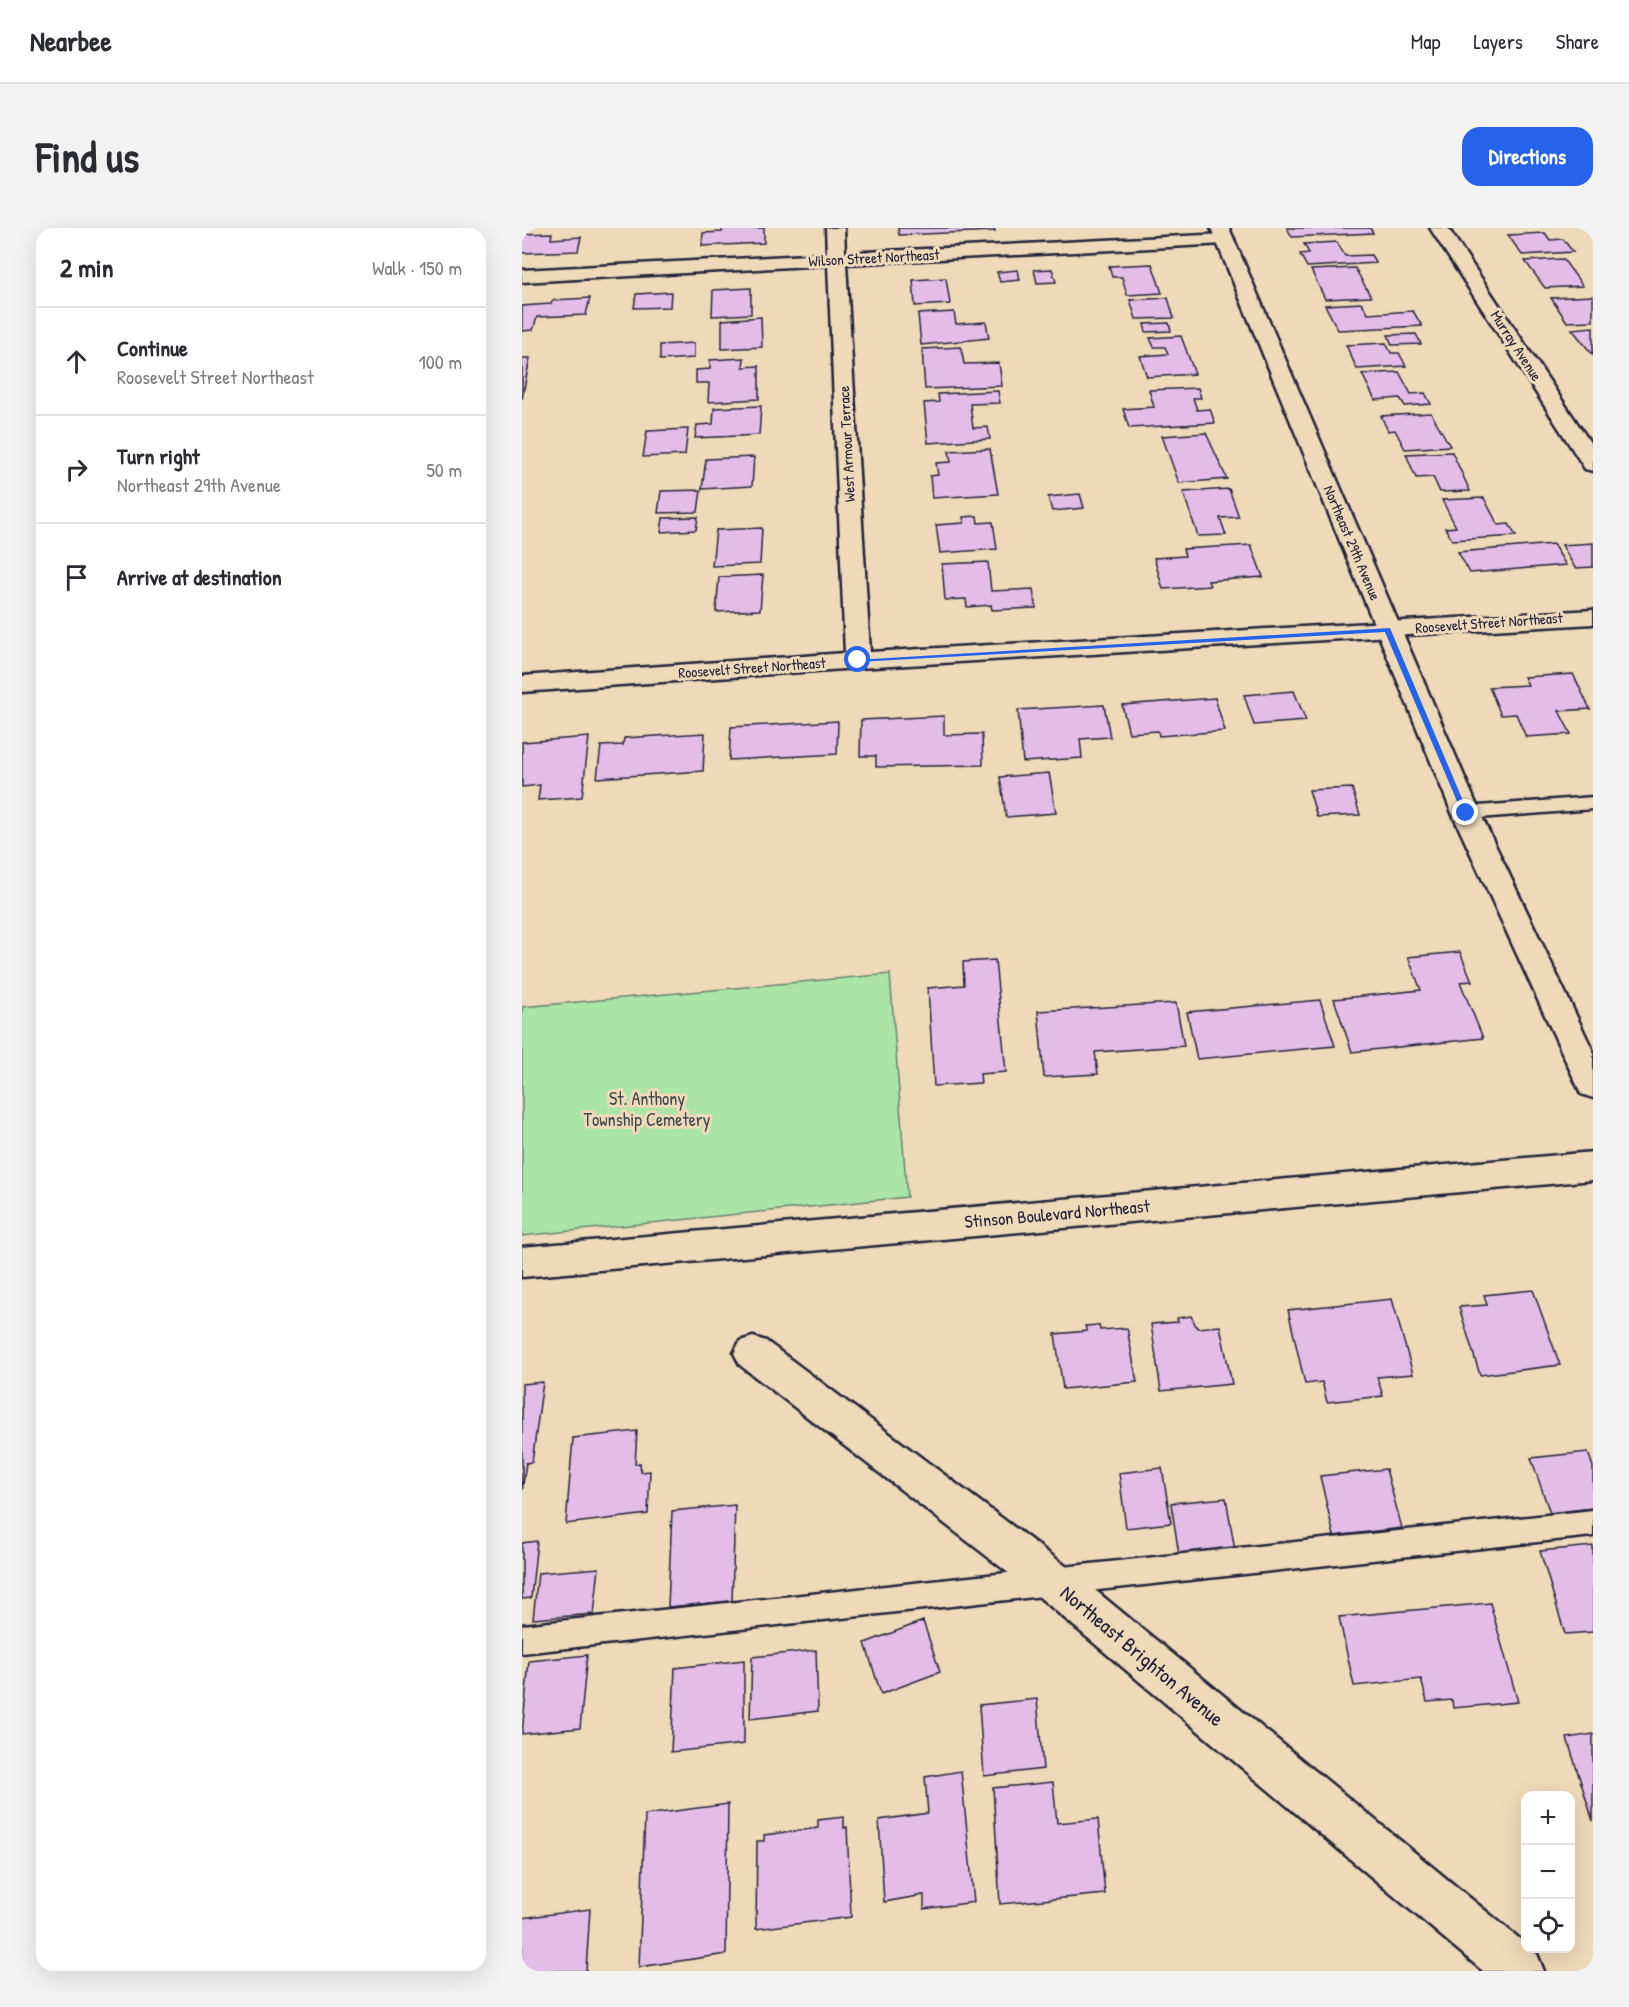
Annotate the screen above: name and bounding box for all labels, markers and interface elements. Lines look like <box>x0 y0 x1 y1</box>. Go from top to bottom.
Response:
text: Nearbee <box>30 22 112 60</box>
text: Map <box>1411 27 1440 56</box>
text: Layers <box>1473 27 1523 56</box>
text: Share <box>1556 27 1599 56</box>
button: Directions <box>1462 127 1593 186</box>
text: Find us <box>36 128 139 185</box>
street label: Wilson Street Northeast <box>808 244 941 271</box>
text: 2 min <box>60 250 113 285</box>
text: Walk · 150 m <box>372 254 462 281</box>
street label: Murray Avenue <box>1486 306 1547 385</box>
text: Continue <box>117 333 188 363</box>
icon: ahead <box>60 345 93 378</box>
text: 100 m <box>419 348 462 375</box>
text: Roosevelt Street Northeast <box>117 363 314 390</box>
street label: West Armour Terrace <box>833 385 860 503</box>
text: Turn right <box>117 441 200 471</box>
icon: right <box>60 453 93 486</box>
text: 50 m <box>426 456 462 483</box>
text: Northeast 29th Avenue <box>117 471 281 498</box>
street label: Northeast 29th Avenue <box>1319 482 1386 604</box>
icon: arrive <box>60 561 93 594</box>
text: Arrive at destination <box>117 562 282 592</box>
street label: Roosevelt Street Northeast <box>1415 607 1564 638</box>
route start <box>844 646 870 672</box>
street label: Roosevelt Street Northeast <box>678 652 827 683</box>
route end <box>1452 799 1478 825</box>
park label: St. Anthony Township Cemetery <box>584 1086 711 1132</box>
street label: Stinson Boulevard Northeast <box>963 1193 1151 1234</box>
street label: Northeast Brighton Avenue <box>1054 1579 1230 1733</box>
map controls <box>1521 1791 1575 1953</box>
button: + <box>1521 1791 1575 1845</box>
button: − <box>1521 1845 1575 1899</box>
button: locate <box>1521 1899 1575 1953</box>

